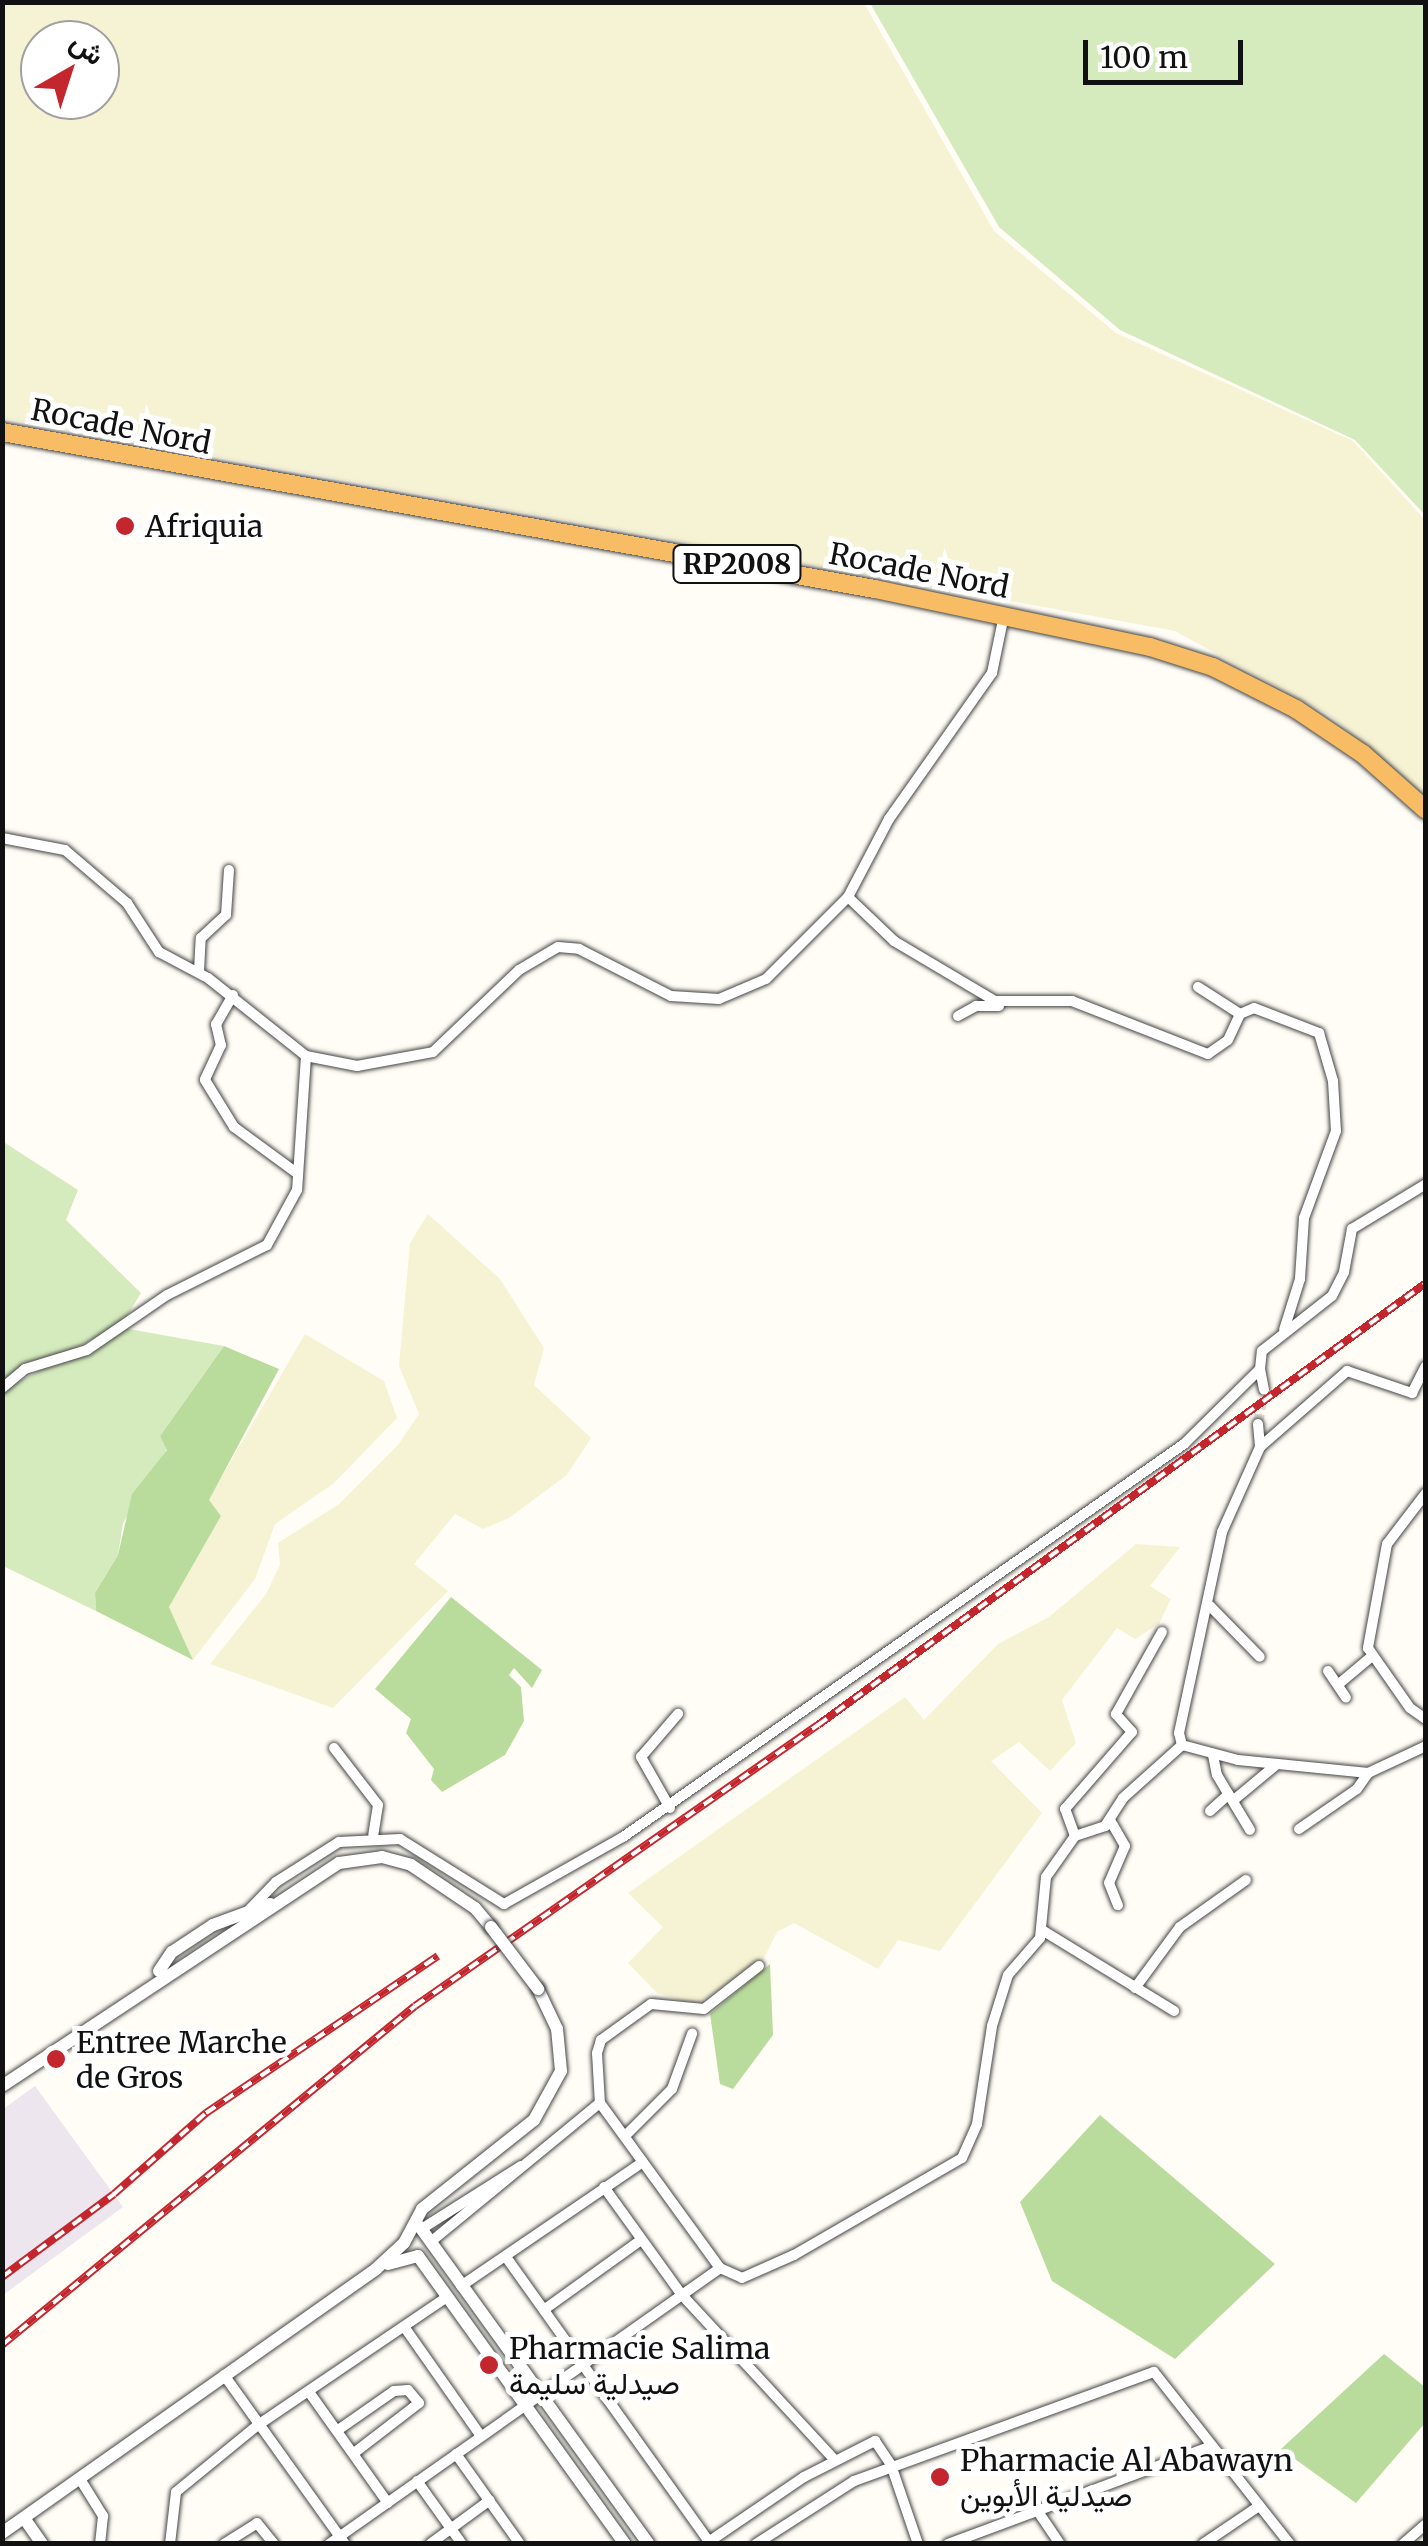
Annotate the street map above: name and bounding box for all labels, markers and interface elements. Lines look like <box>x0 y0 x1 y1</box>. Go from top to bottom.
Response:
north arrow <box>20 20 120 120</box>
scale bar <box>1088 20 1248 82</box>
text: ش <box>63 24 112 73</box>
text: 100 m <box>1100 38 1188 76</box>
street label: Rocade Nord <box>28 391 214 461</box>
place label: Afriquia <box>145 508 263 544</box>
marker: Afriquia <box>114 515 136 537</box>
street label: Rocade Nord <box>826 535 1012 605</box>
road number: RP2008 <box>672 541 802 587</box>
place label: Entree Marche de Gros <box>76 2024 287 2094</box>
marker: Entree Marche de Gros <box>45 2048 67 2070</box>
place label: Pharmacie Salima صيدلية سليمة <box>509 2330 770 2400</box>
marker: Pharmacie Salima صيدلية سليمة <box>478 2354 500 2376</box>
place label: Pharmacie Al Abawayn صيدلية الأبوين <box>960 2442 1293 2512</box>
marker: Pharmacie Al Abawayn صيدلية الأبوين <box>929 2466 951 2488</box>

